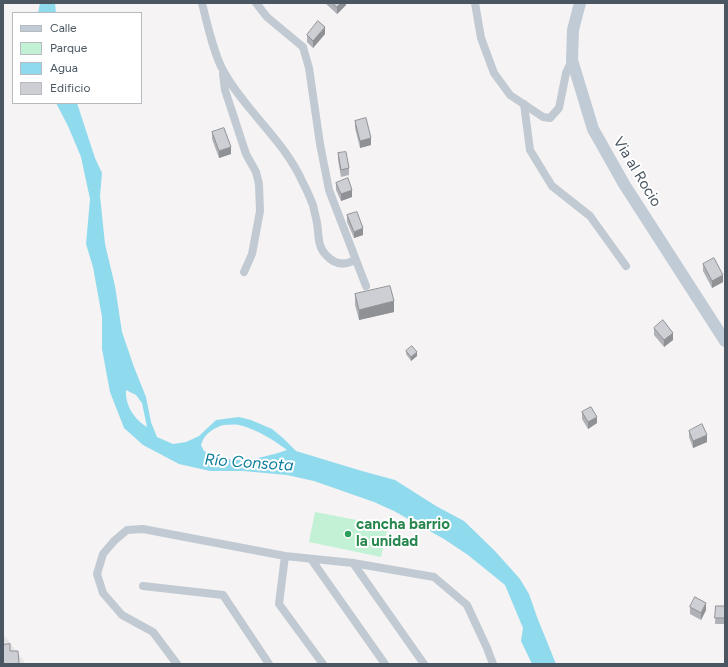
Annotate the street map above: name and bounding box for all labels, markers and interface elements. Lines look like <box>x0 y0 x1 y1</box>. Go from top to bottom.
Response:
legend <box>12 12 142 104</box>
text: Calle <box>50 21 77 35</box>
text: Parque <box>50 41 87 55</box>
text: Agua <box>50 61 78 75</box>
text: Edificio <box>50 81 90 95</box>
street label: Via al Rocio <box>609 134 665 210</box>
water label: Río Consota <box>204 450 294 476</box>
place label: cancha barrio la unidad <box>356 516 450 551</box>
marker: cancha barrio la unidad <box>343 529 353 539</box>

